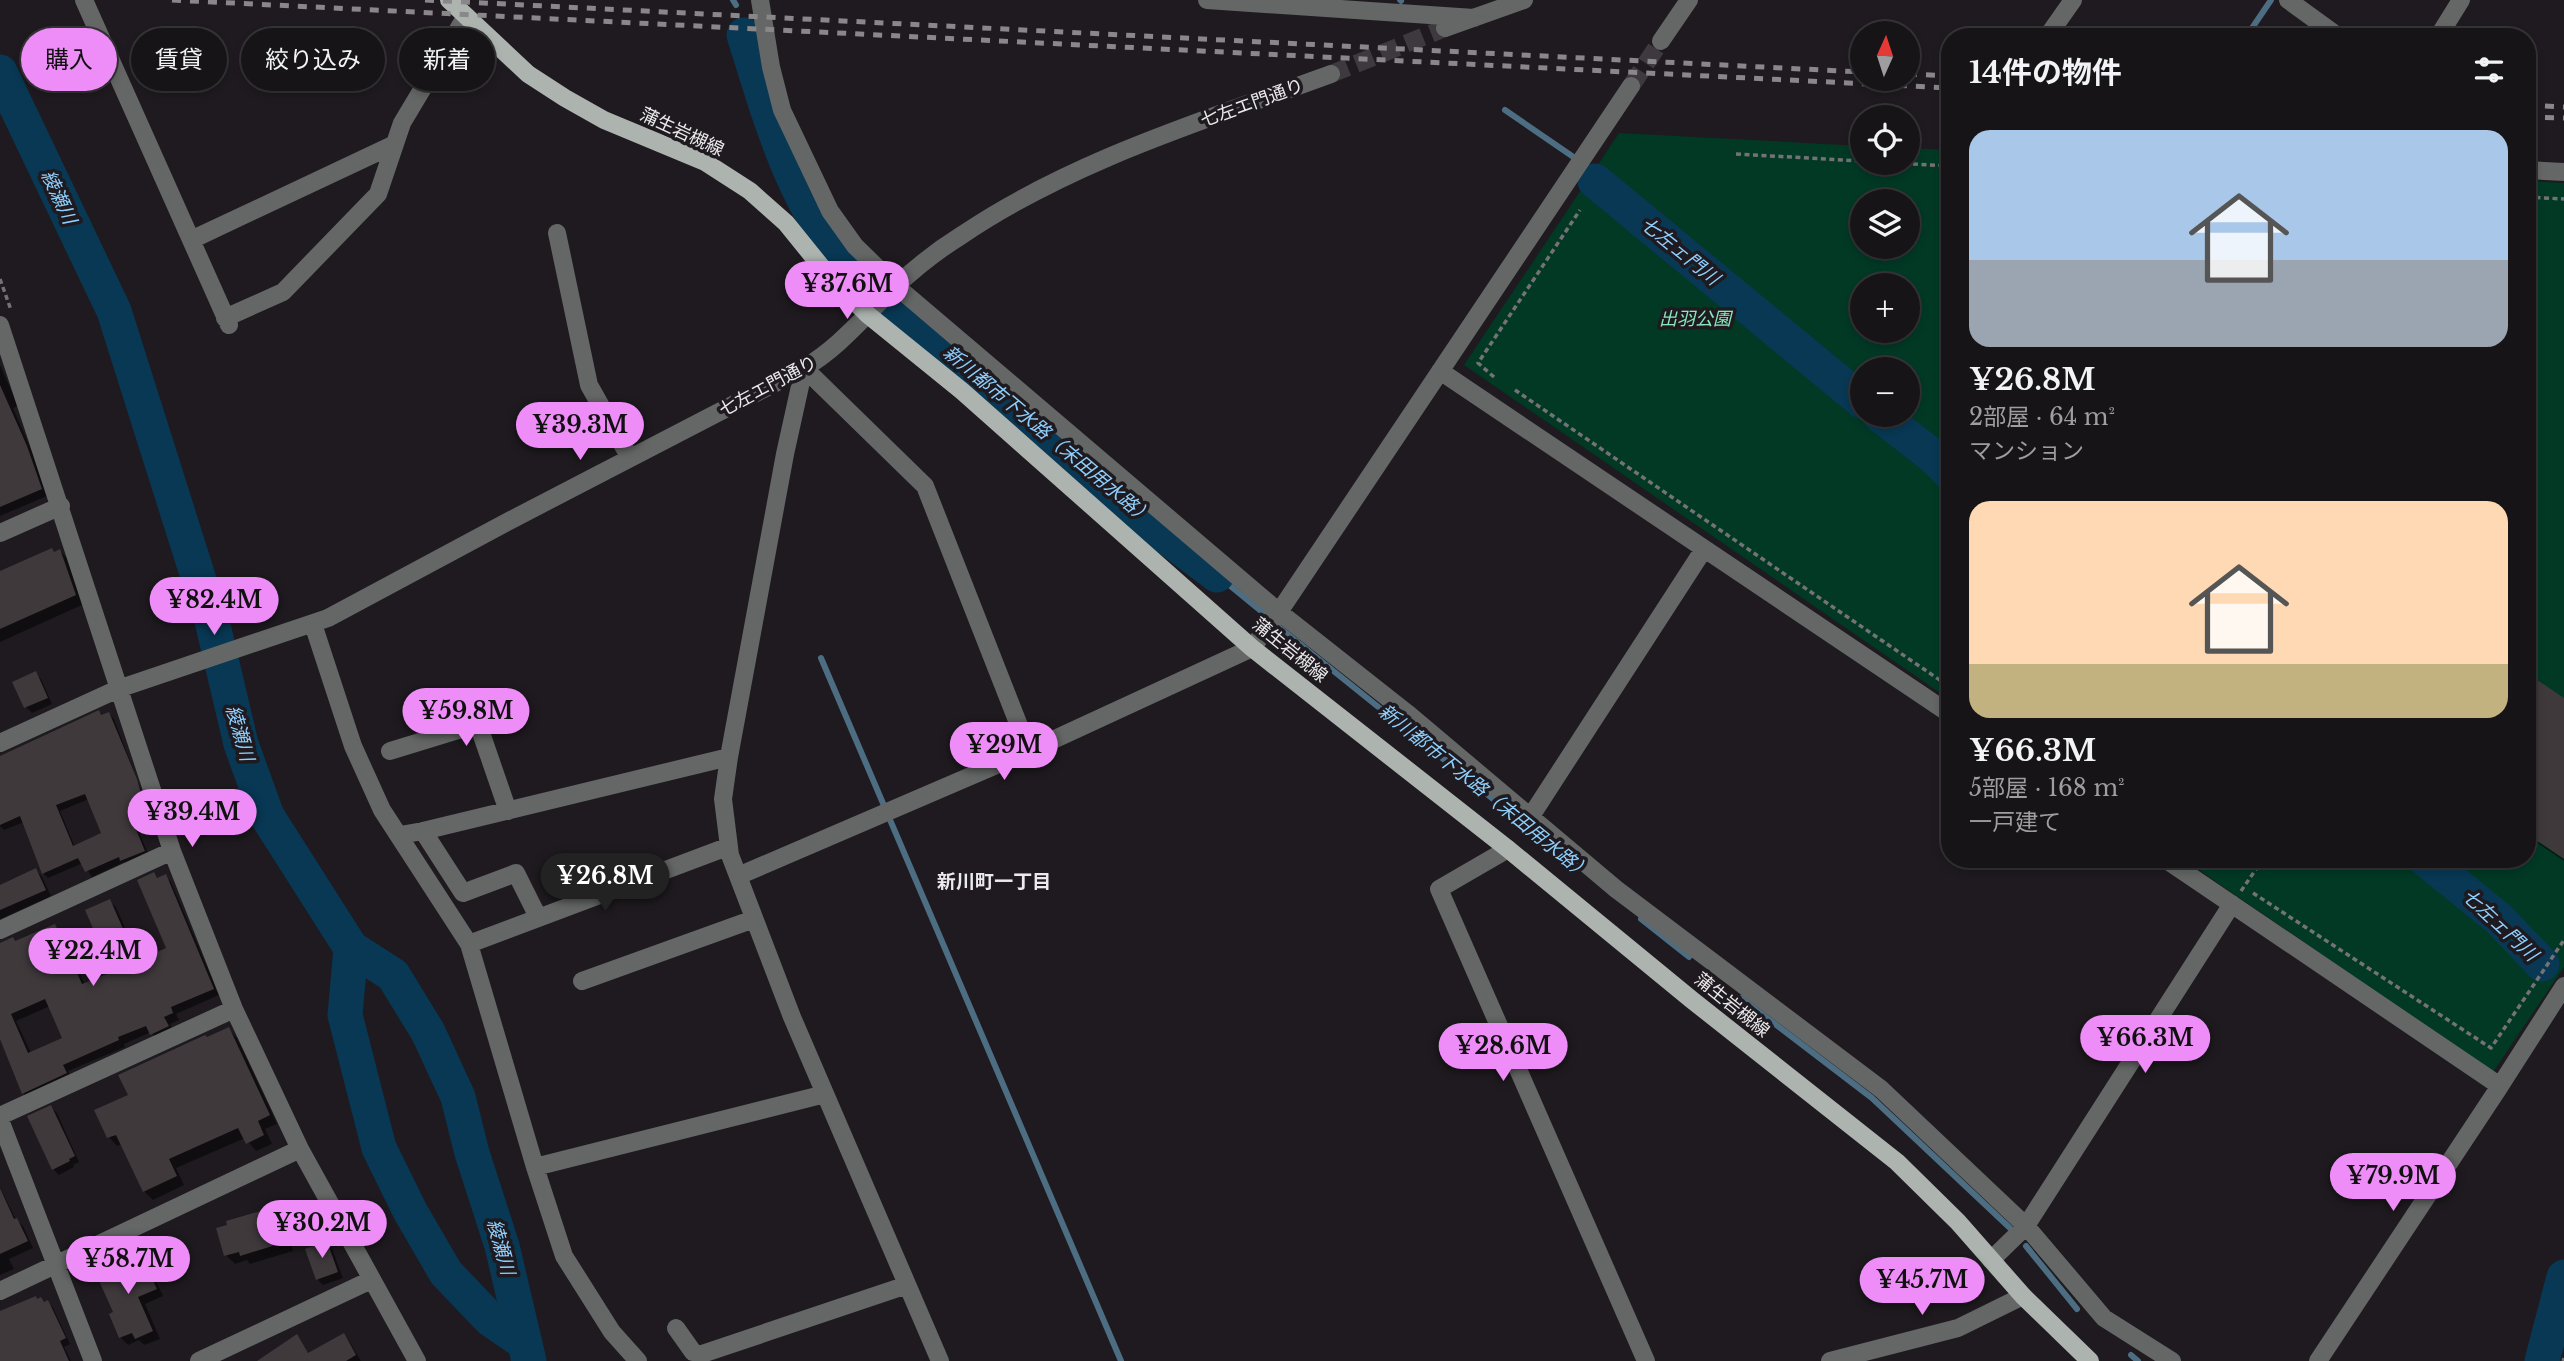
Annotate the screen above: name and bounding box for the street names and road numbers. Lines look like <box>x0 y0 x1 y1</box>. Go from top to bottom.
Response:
street label: 七左エ門通り <box>1197 74 1307 132</box>
street label: 蒲生岩槻線 <box>637 103 727 161</box>
street label: 七左エ門通り <box>715 351 821 421</box>
street label: 蒲生岩槻線 <box>1248 613 1332 687</box>
street label: 蒲生岩槻線 <box>1690 968 1774 1042</box>

